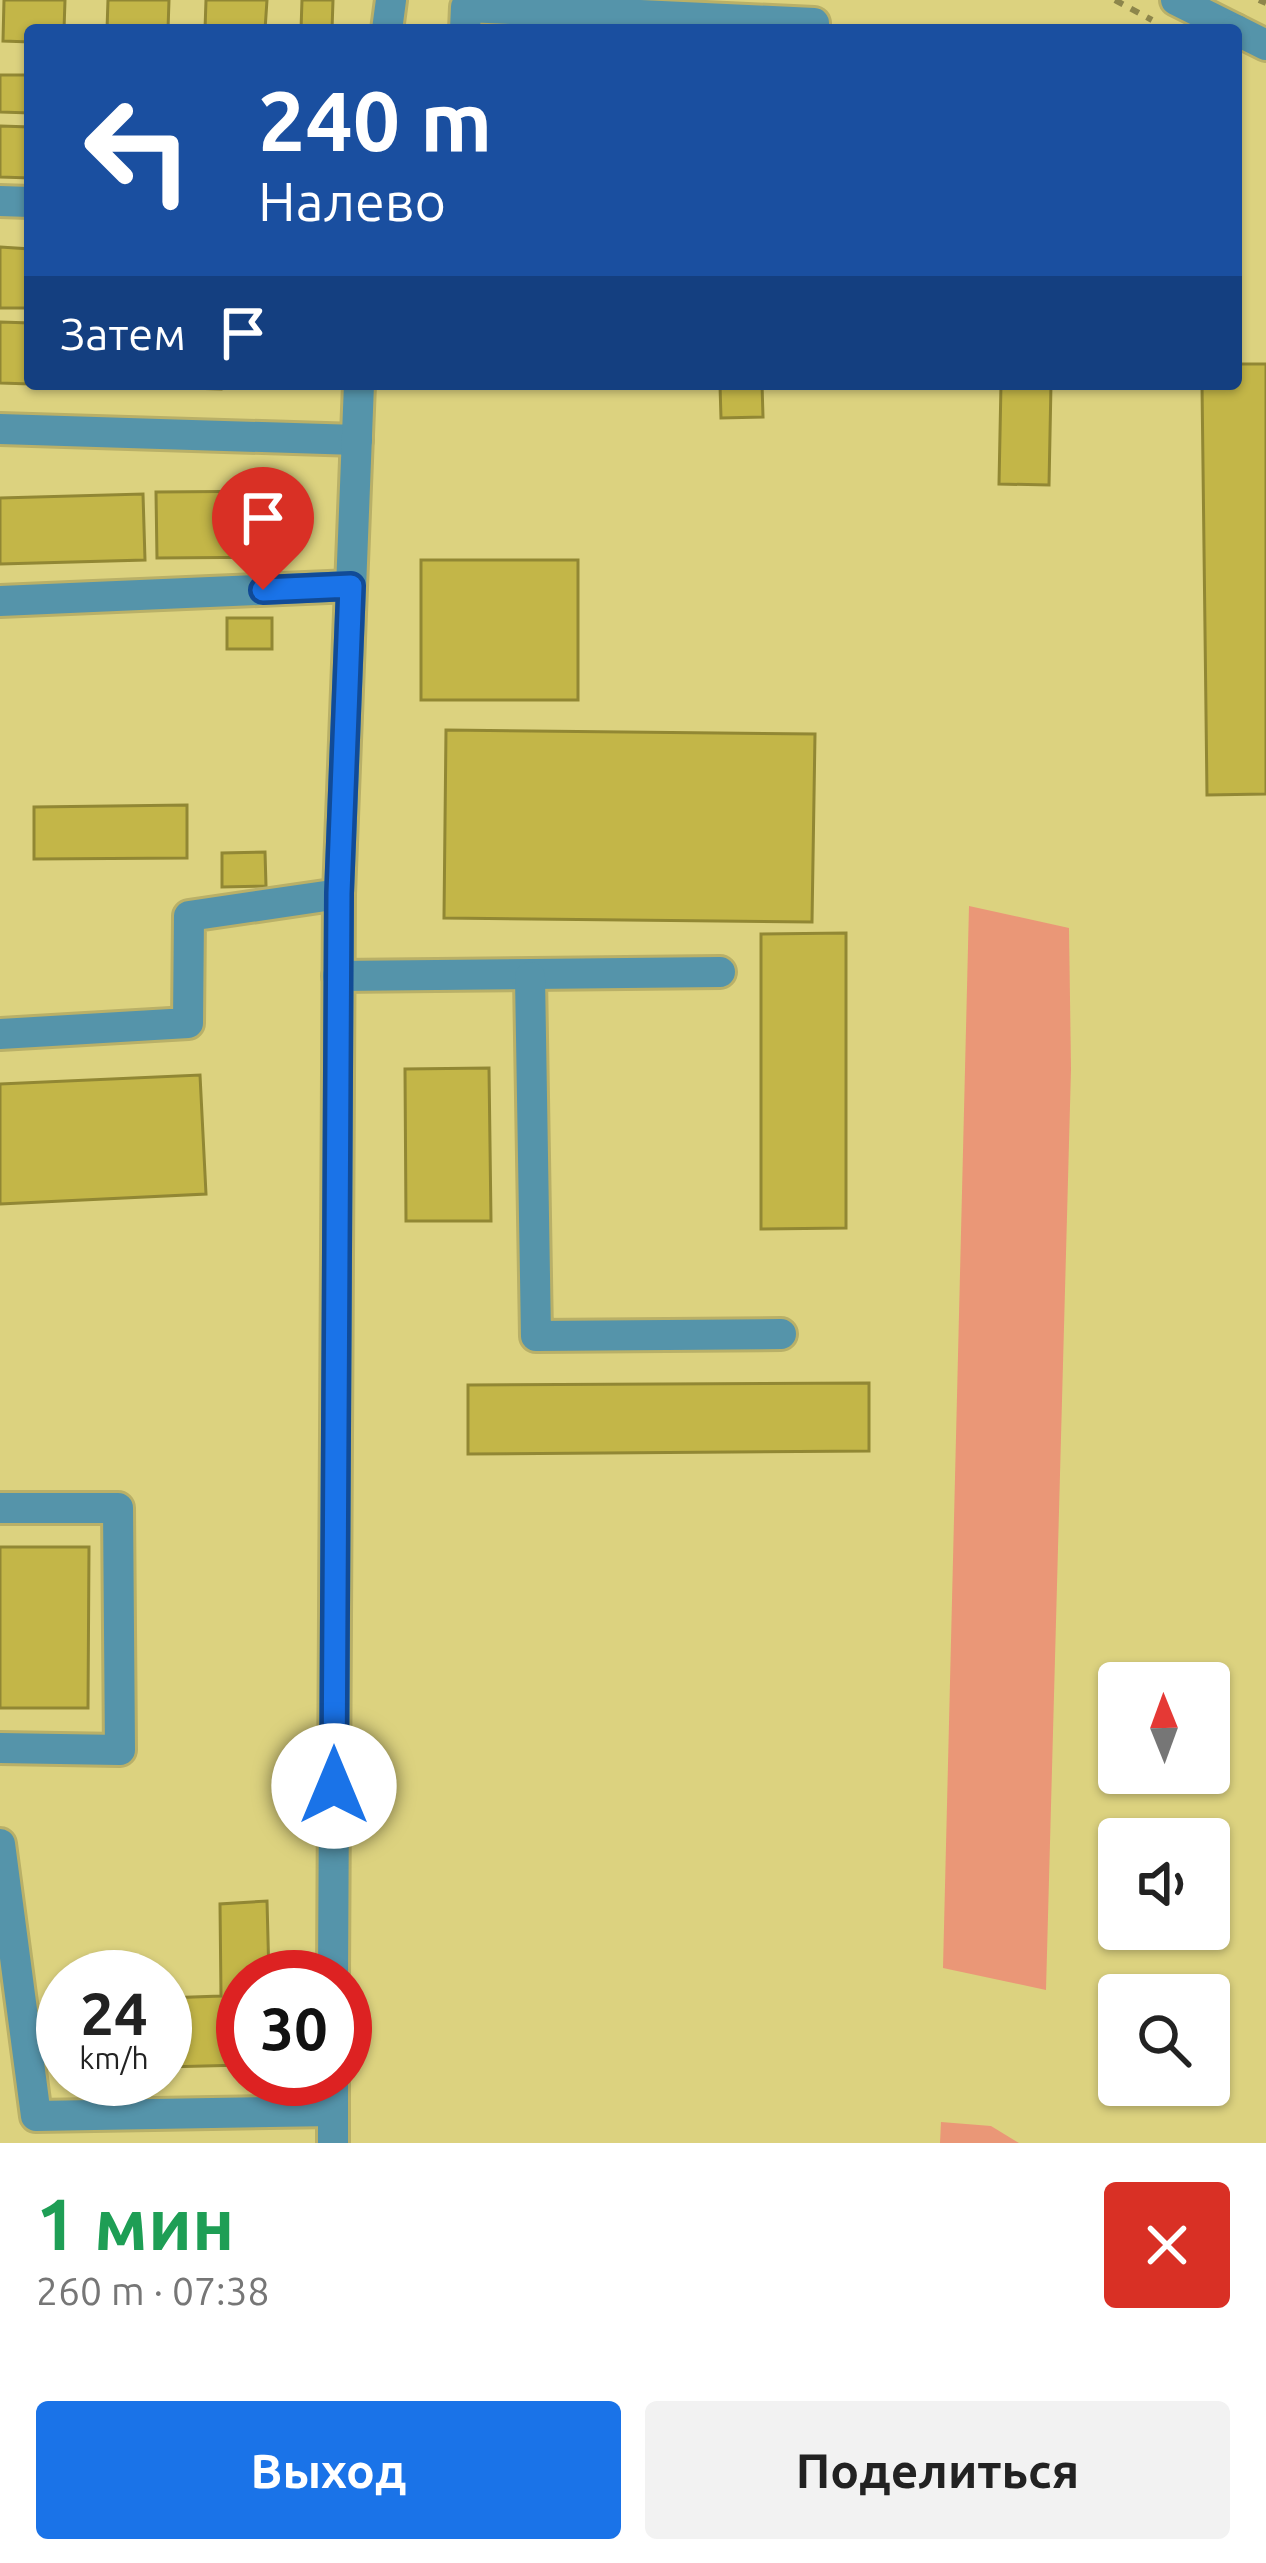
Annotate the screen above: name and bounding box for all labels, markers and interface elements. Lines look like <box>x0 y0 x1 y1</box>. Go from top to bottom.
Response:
icon: left <box>60 72 216 228</box>
text: 240 m <box>258 73 492 167</box>
text: Налево <box>258 171 446 231</box>
icon: arrive <box>210 300 276 366</box>
text: Затем <box>60 308 186 359</box>
pin <box>212 467 314 590</box>
icon: arrive <box>230 485 296 551</box>
north arrow <box>1098 1662 1230 1794</box>
map controls <box>1098 1662 1230 2106</box>
position arrow <box>271 1723 397 1849</box>
button: sound <box>1098 1818 1230 1950</box>
speed limit sign: 30 <box>216 1950 372 2106</box>
button: search <box>1098 1974 1230 2106</box>
text: 24 <box>80 1979 148 2046</box>
text: km/h <box>79 2041 149 2075</box>
button: close <box>1104 2182 1230 2308</box>
text: 1 мин <box>36 2183 235 2264</box>
text: 260 m · 07:38 <box>36 2269 270 2312</box>
button: Выход <box>36 2401 621 2539</box>
button: Поделиться <box>645 2401 1230 2539</box>

